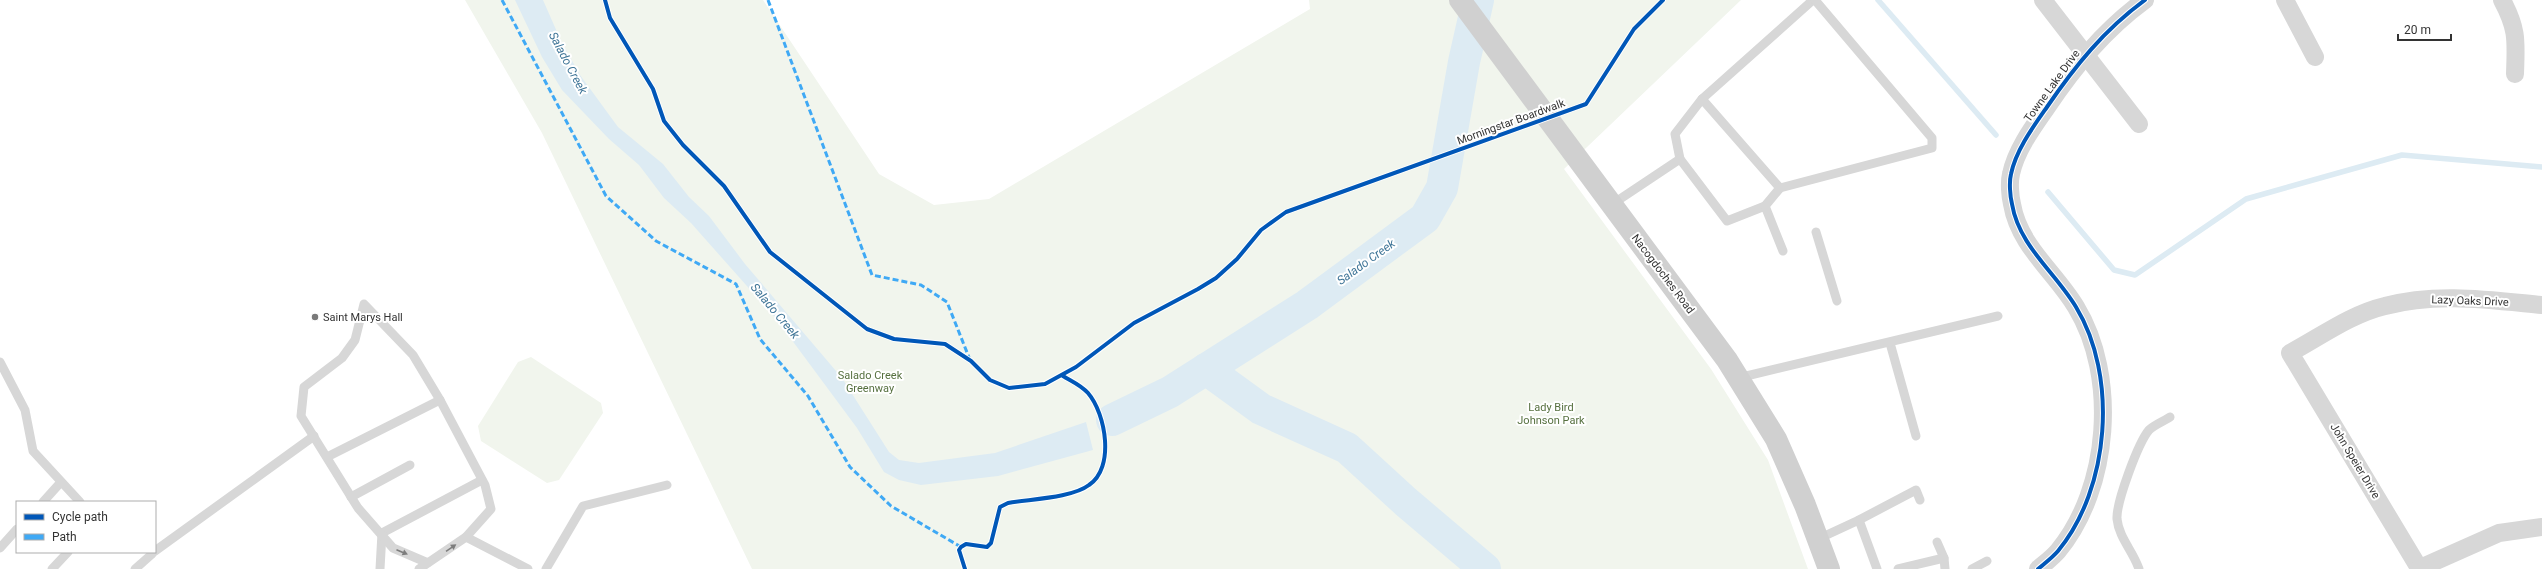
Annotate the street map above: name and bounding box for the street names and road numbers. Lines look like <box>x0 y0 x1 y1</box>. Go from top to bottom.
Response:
street label: Towne Lake Drive <box>2022 47 2083 125</box>
street label: Morningstar Boardwalk <box>1455 96 1567 148</box>
street label: Nacogdoches Road <box>1629 232 1697 316</box>
street label: Lazy Oaks Drive <box>2431 293 2509 309</box>
street label: John Speier Drive <box>2327 421 2383 501</box>

